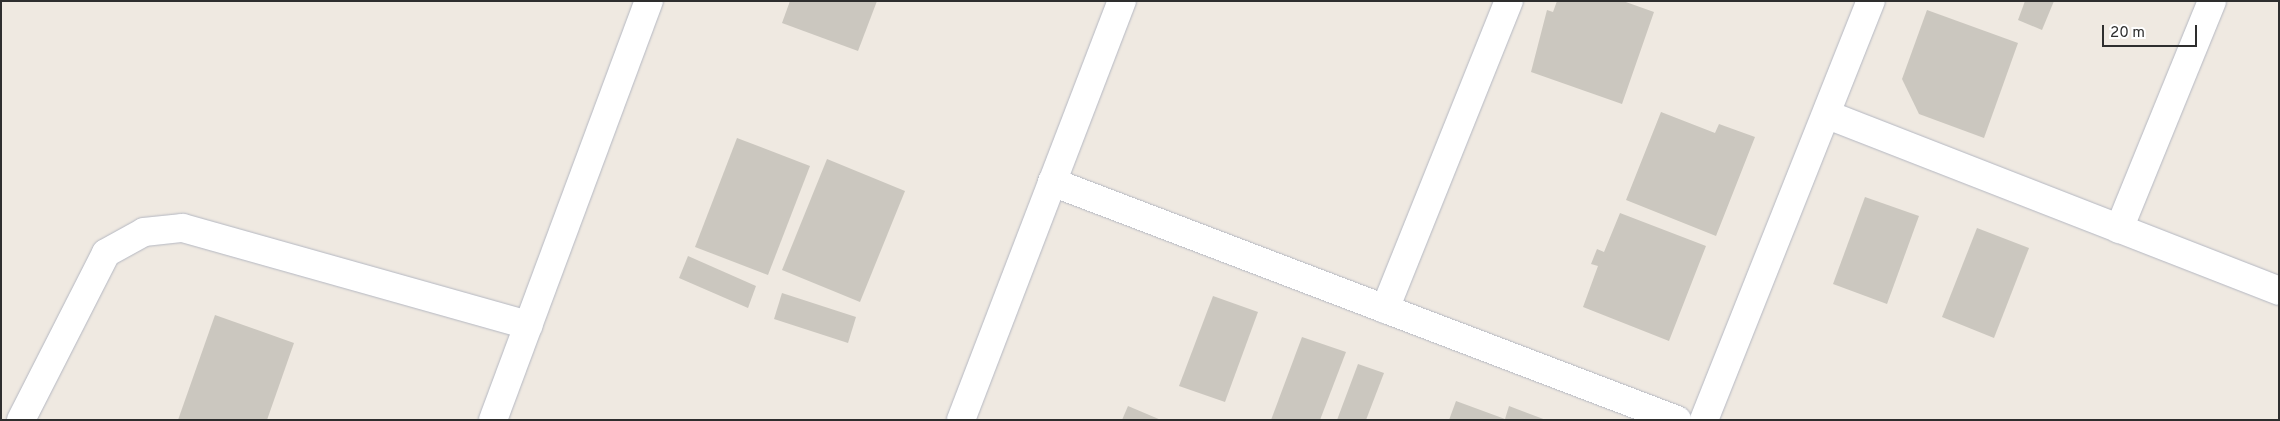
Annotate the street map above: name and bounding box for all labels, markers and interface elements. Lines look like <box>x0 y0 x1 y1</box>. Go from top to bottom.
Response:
scale bar <box>2105 15 2200 47</box>
text: 20 m <box>2110 24 2145 43</box>

